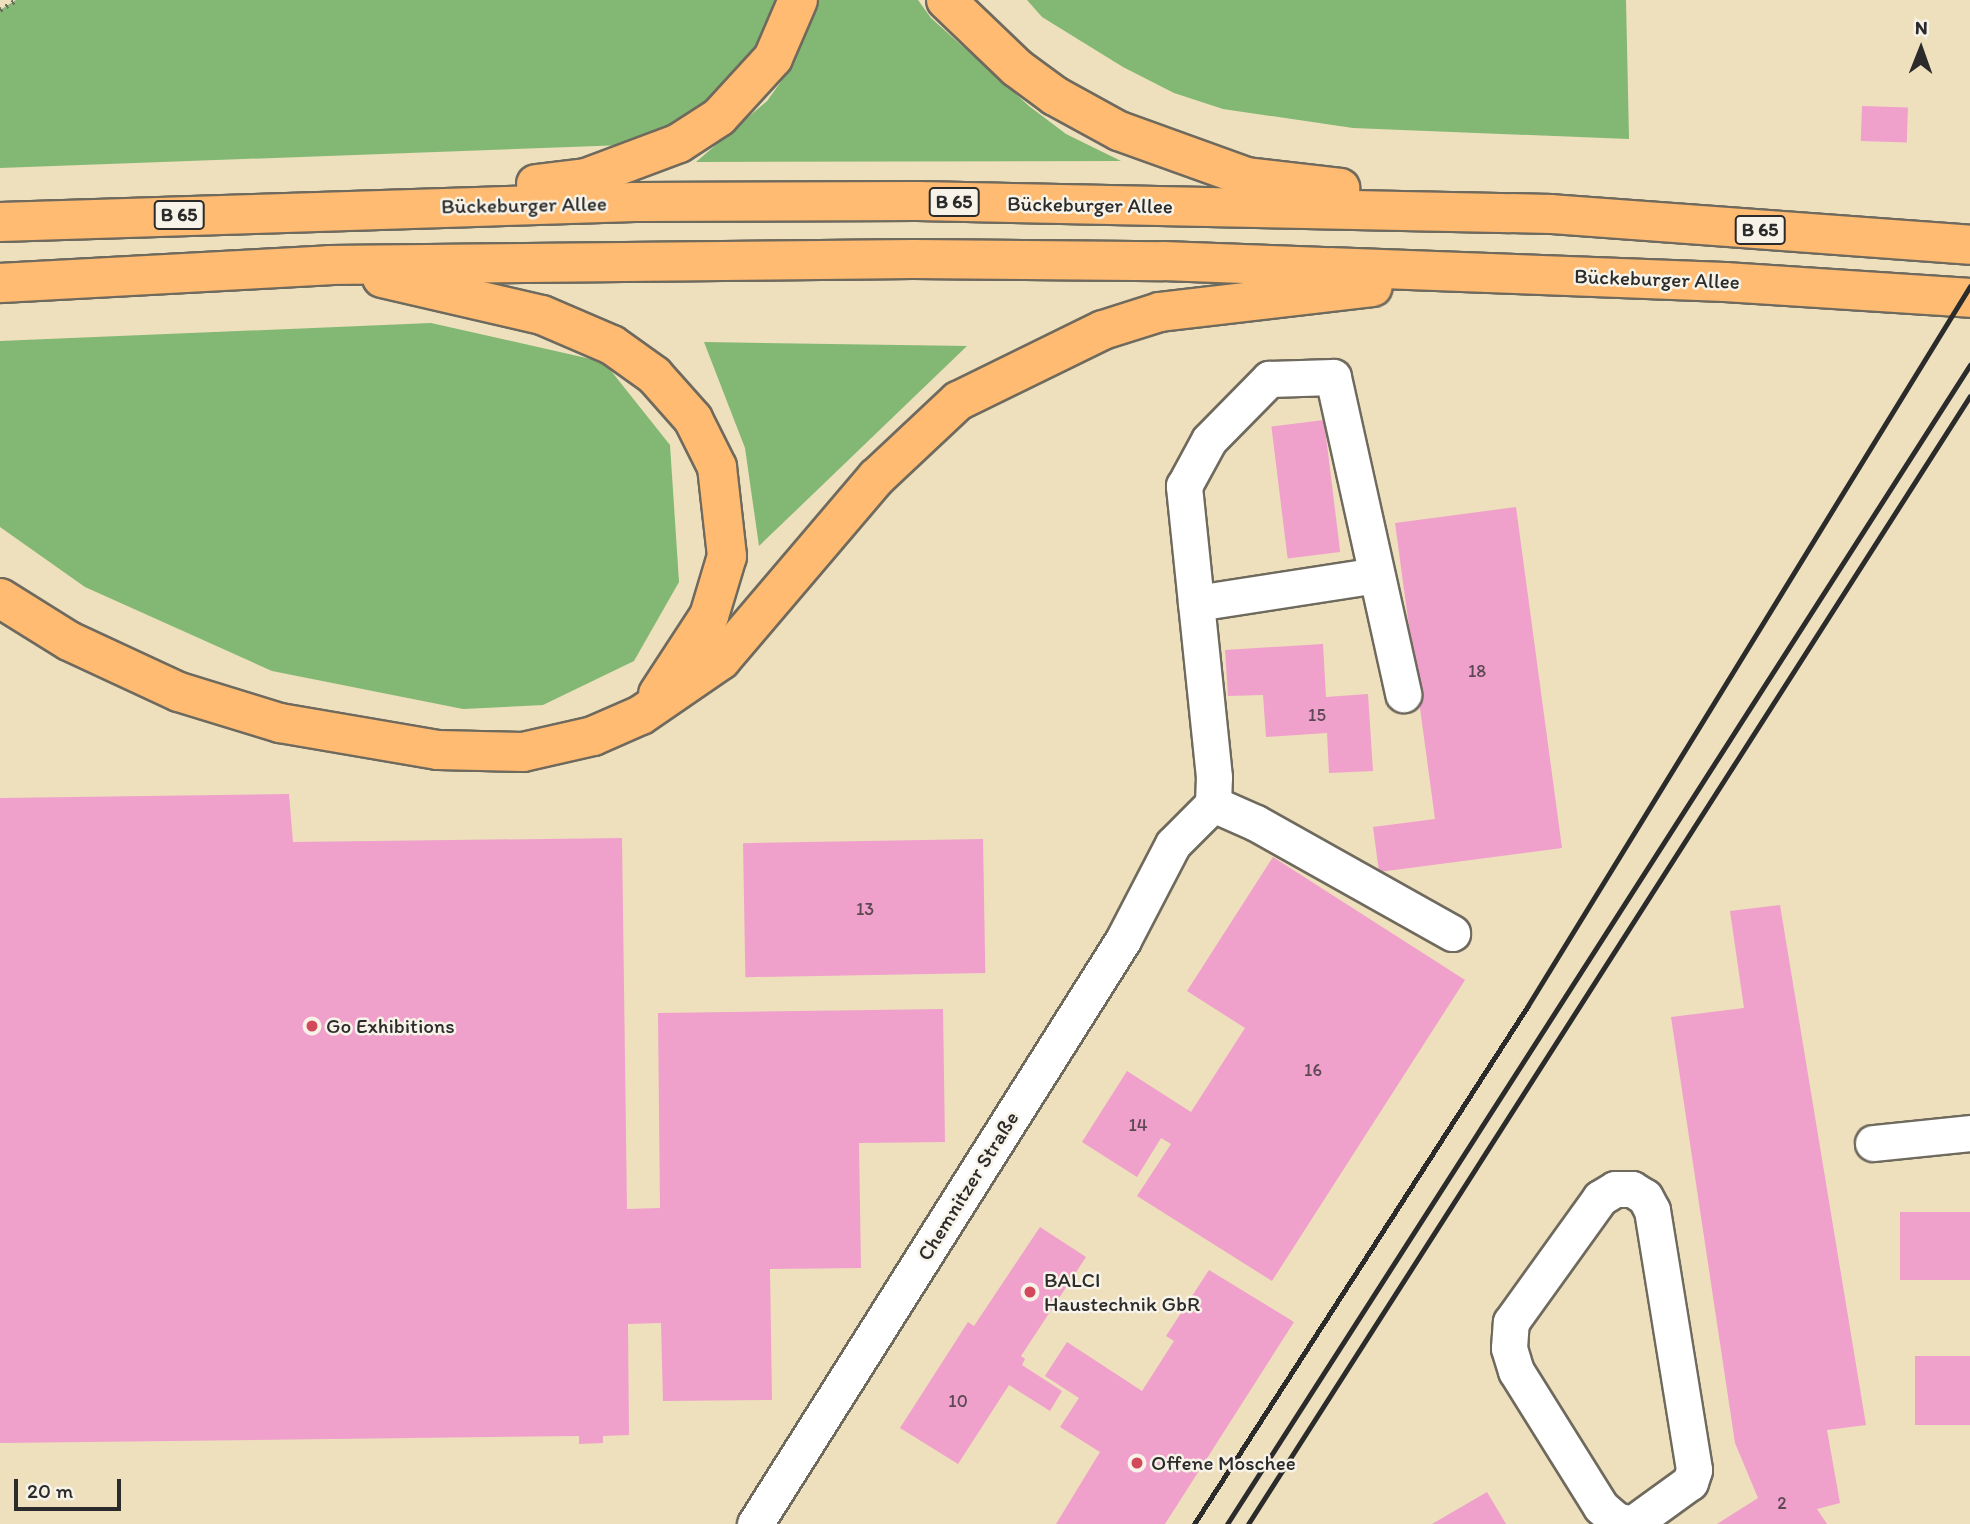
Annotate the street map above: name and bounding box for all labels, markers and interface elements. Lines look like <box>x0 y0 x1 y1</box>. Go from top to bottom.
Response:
north arrow <box>1886 14 1956 84</box>
text: N <box>1915 16 1928 39</box>
road number: B 65 <box>928 186 980 218</box>
street label: Bückeburger Allee <box>441 191 607 219</box>
street label: Bückeburger Allee <box>1007 191 1173 219</box>
road number: B 65 <box>153 200 205 230</box>
road number: B 65 <box>1734 214 1786 246</box>
street label: Bückeburger Allee <box>1574 264 1740 294</box>
house number: 18 <box>1468 660 1486 682</box>
house number: 15 <box>1308 704 1326 726</box>
house number: 13 <box>856 898 874 920</box>
place label: Go Exhibitions <box>326 1013 455 1039</box>
marker: Go Exhibitions <box>304 1018 320 1034</box>
house number: 16 <box>1304 1059 1322 1081</box>
street label: Chemnitzer Straße <box>912 1107 1024 1265</box>
house number: 14 <box>1128 1114 1148 1136</box>
place label: BALCI Haustechnik GbR <box>1044 1267 1200 1317</box>
marker: BALCI Haustechnik GbR <box>1022 1284 1038 1300</box>
house number: 10 <box>948 1390 968 1412</box>
place label: Offene Moschee <box>1151 1450 1296 1476</box>
marker: Offene Moschee <box>1129 1455 1145 1471</box>
scale bar <box>18 1464 124 1508</box>
text: 20 m <box>27 1478 73 1503</box>
house number: 2 <box>1777 1492 1787 1514</box>

